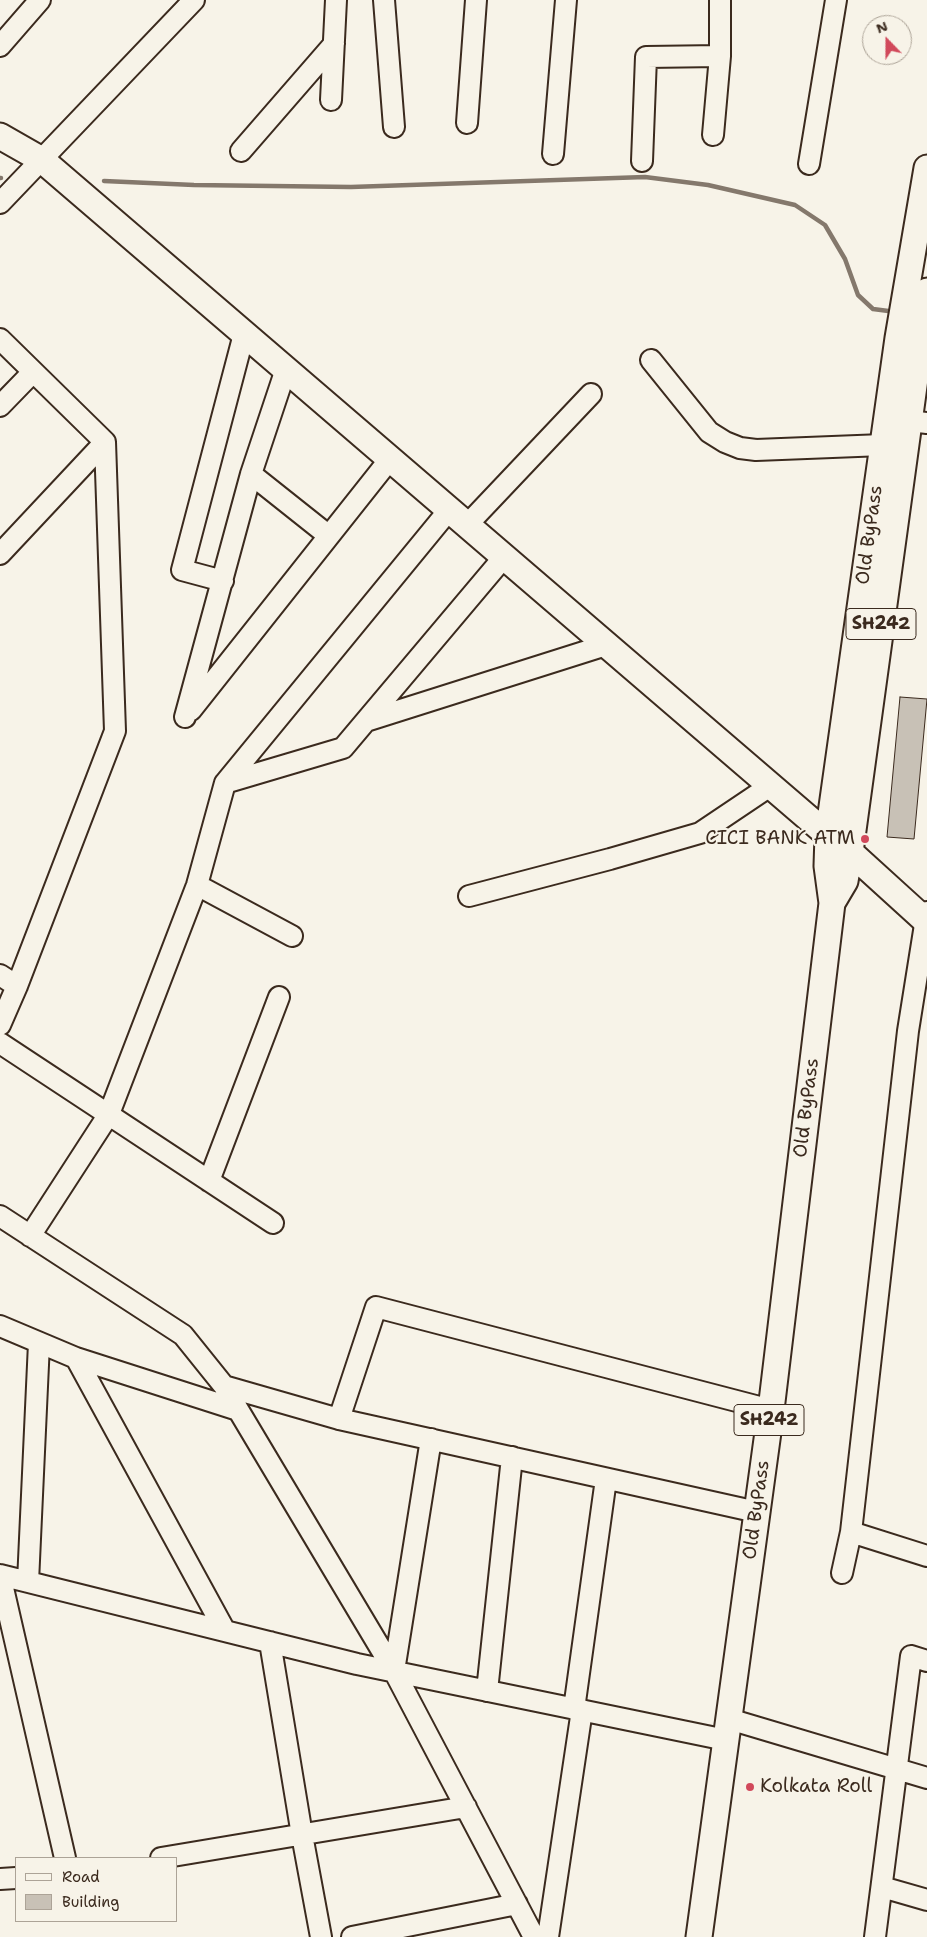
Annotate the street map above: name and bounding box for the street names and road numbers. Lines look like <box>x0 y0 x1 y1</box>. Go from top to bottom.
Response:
street label: Old ByPass <box>852 484 888 586</box>
road number: SH242 <box>846 608 916 640</box>
street label: Old ByPass <box>790 1057 824 1159</box>
road number: SH242 <box>734 1404 804 1436</box>
street label: Old ByPass <box>739 1459 775 1561</box>

